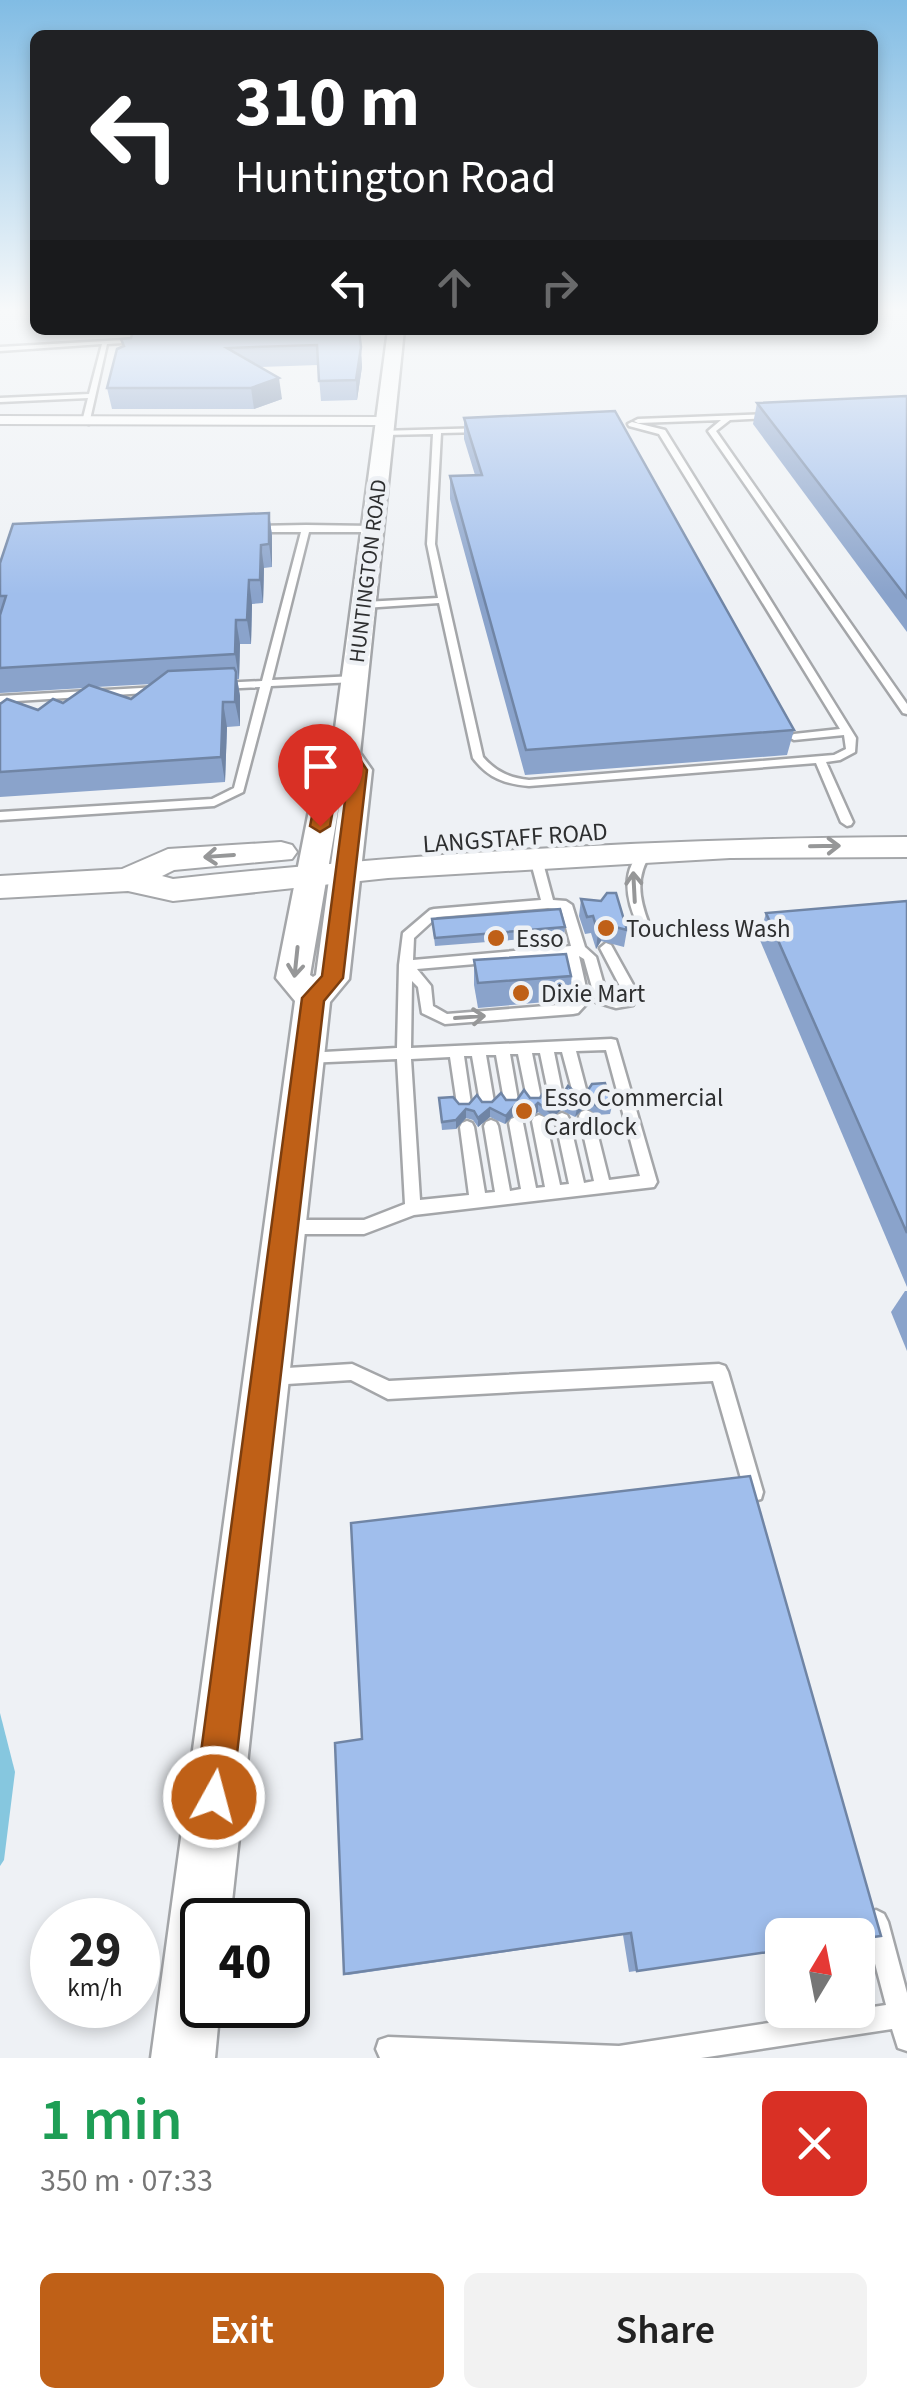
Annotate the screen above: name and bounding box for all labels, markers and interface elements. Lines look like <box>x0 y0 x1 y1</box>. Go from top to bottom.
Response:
text: 310 m <box>235 53 420 153</box>
icon: left <box>70 70 200 200</box>
text: Huntington Road <box>235 146 556 210</box>
icon: left <box>322 260 377 315</box>
icon: ahead <box>427 260 482 315</box>
icon: right <box>532 260 587 315</box>
street label: HUNTINGTON ROAD <box>341 478 395 665</box>
pin <box>278 724 363 827</box>
icon: arrive <box>293 739 348 794</box>
street label: LANGSTAFF ROAD <box>421 814 609 862</box>
one-way arrow <box>808 836 841 856</box>
one-way arrow <box>204 847 236 866</box>
one-way arrow <box>624 871 643 903</box>
place label: Touchless Wash <box>626 911 791 947</box>
marker: Touchless Wash <box>595 917 617 939</box>
place label: Esso <box>516 921 564 957</box>
marker: Esso <box>485 927 507 949</box>
one-way arrow <box>286 945 305 978</box>
place label: Dixie Mart <box>541 976 646 1012</box>
marker: Dixie Mart <box>510 982 532 1004</box>
one-way arrow <box>454 1007 486 1026</box>
place label: Esso Commercial Cardlock <box>544 1080 723 1145</box>
marker: Esso Commercial Cardlock <box>513 1100 535 1122</box>
position arrow <box>162 1745 266 1849</box>
speed limit sign: 40 <box>180 1898 310 2028</box>
text: 29 <box>69 1915 121 1986</box>
north arrow <box>765 1918 875 2028</box>
map controls <box>765 1918 875 2028</box>
text: km/h <box>67 1970 123 2006</box>
text: 1 min <box>40 2078 183 2163</box>
button: close <box>762 2091 867 2196</box>
text: 350 m · 07:33 <box>40 2158 213 2204</box>
button: Exit <box>40 2273 444 2388</box>
button: Share <box>464 2273 867 2388</box>

